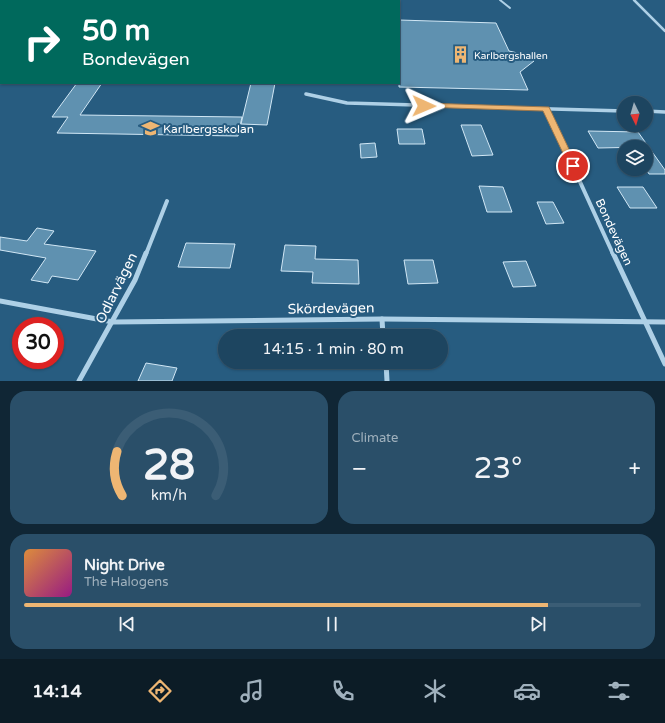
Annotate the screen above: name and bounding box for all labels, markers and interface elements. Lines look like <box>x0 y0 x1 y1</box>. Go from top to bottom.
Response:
text: 50 m <box>82 14 150 48</box>
icon: right <box>16 16 68 68</box>
building icon: Karlbergshallen <box>451 45 471 65</box>
text: Bondevägen <box>82 48 190 70</box>
place label: Karlbergshallen <box>474 50 548 62</box>
position arrow <box>403 85 445 127</box>
north arrow <box>617 96 653 132</box>
map controls <box>617 96 653 176</box>
school or university icon: Karlbergsskolan <box>140 119 160 139</box>
place label: Karlbergsskolan <box>163 122 254 136</box>
button: layers <box>617 140 653 176</box>
pin <box>556 149 590 183</box>
icon: arrive <box>562 155 584 177</box>
street label: Bondevägen <box>592 196 636 268</box>
street label: Odlarvägen <box>92 250 141 327</box>
street label: Skördevägen <box>287 299 375 318</box>
speed limit sign: 30 <box>12 317 64 369</box>
text: 14:15 · 1 min · 80 m <box>262 340 404 358</box>
text: Climate <box>352 430 398 446</box>
text: 28 <box>143 440 195 490</box>
text: 23° <box>473 450 522 487</box>
text: − <box>352 456 367 482</box>
text: + <box>629 456 641 482</box>
text: km/h <box>151 486 187 503</box>
text: Night Drive <box>84 556 165 574</box>
text: The Halogens <box>84 574 168 590</box>
icon: previous <box>116 613 138 635</box>
icon: pause <box>321 613 343 635</box>
icon: next <box>527 613 549 635</box>
icon: directions <box>146 677 174 705</box>
icon: music <box>238 677 266 705</box>
icon: phone <box>329 677 357 705</box>
icon: climate <box>421 677 449 705</box>
icon: car <box>513 677 541 705</box>
icon: filters <box>605 677 633 705</box>
text: 14:14 <box>32 680 82 702</box>

